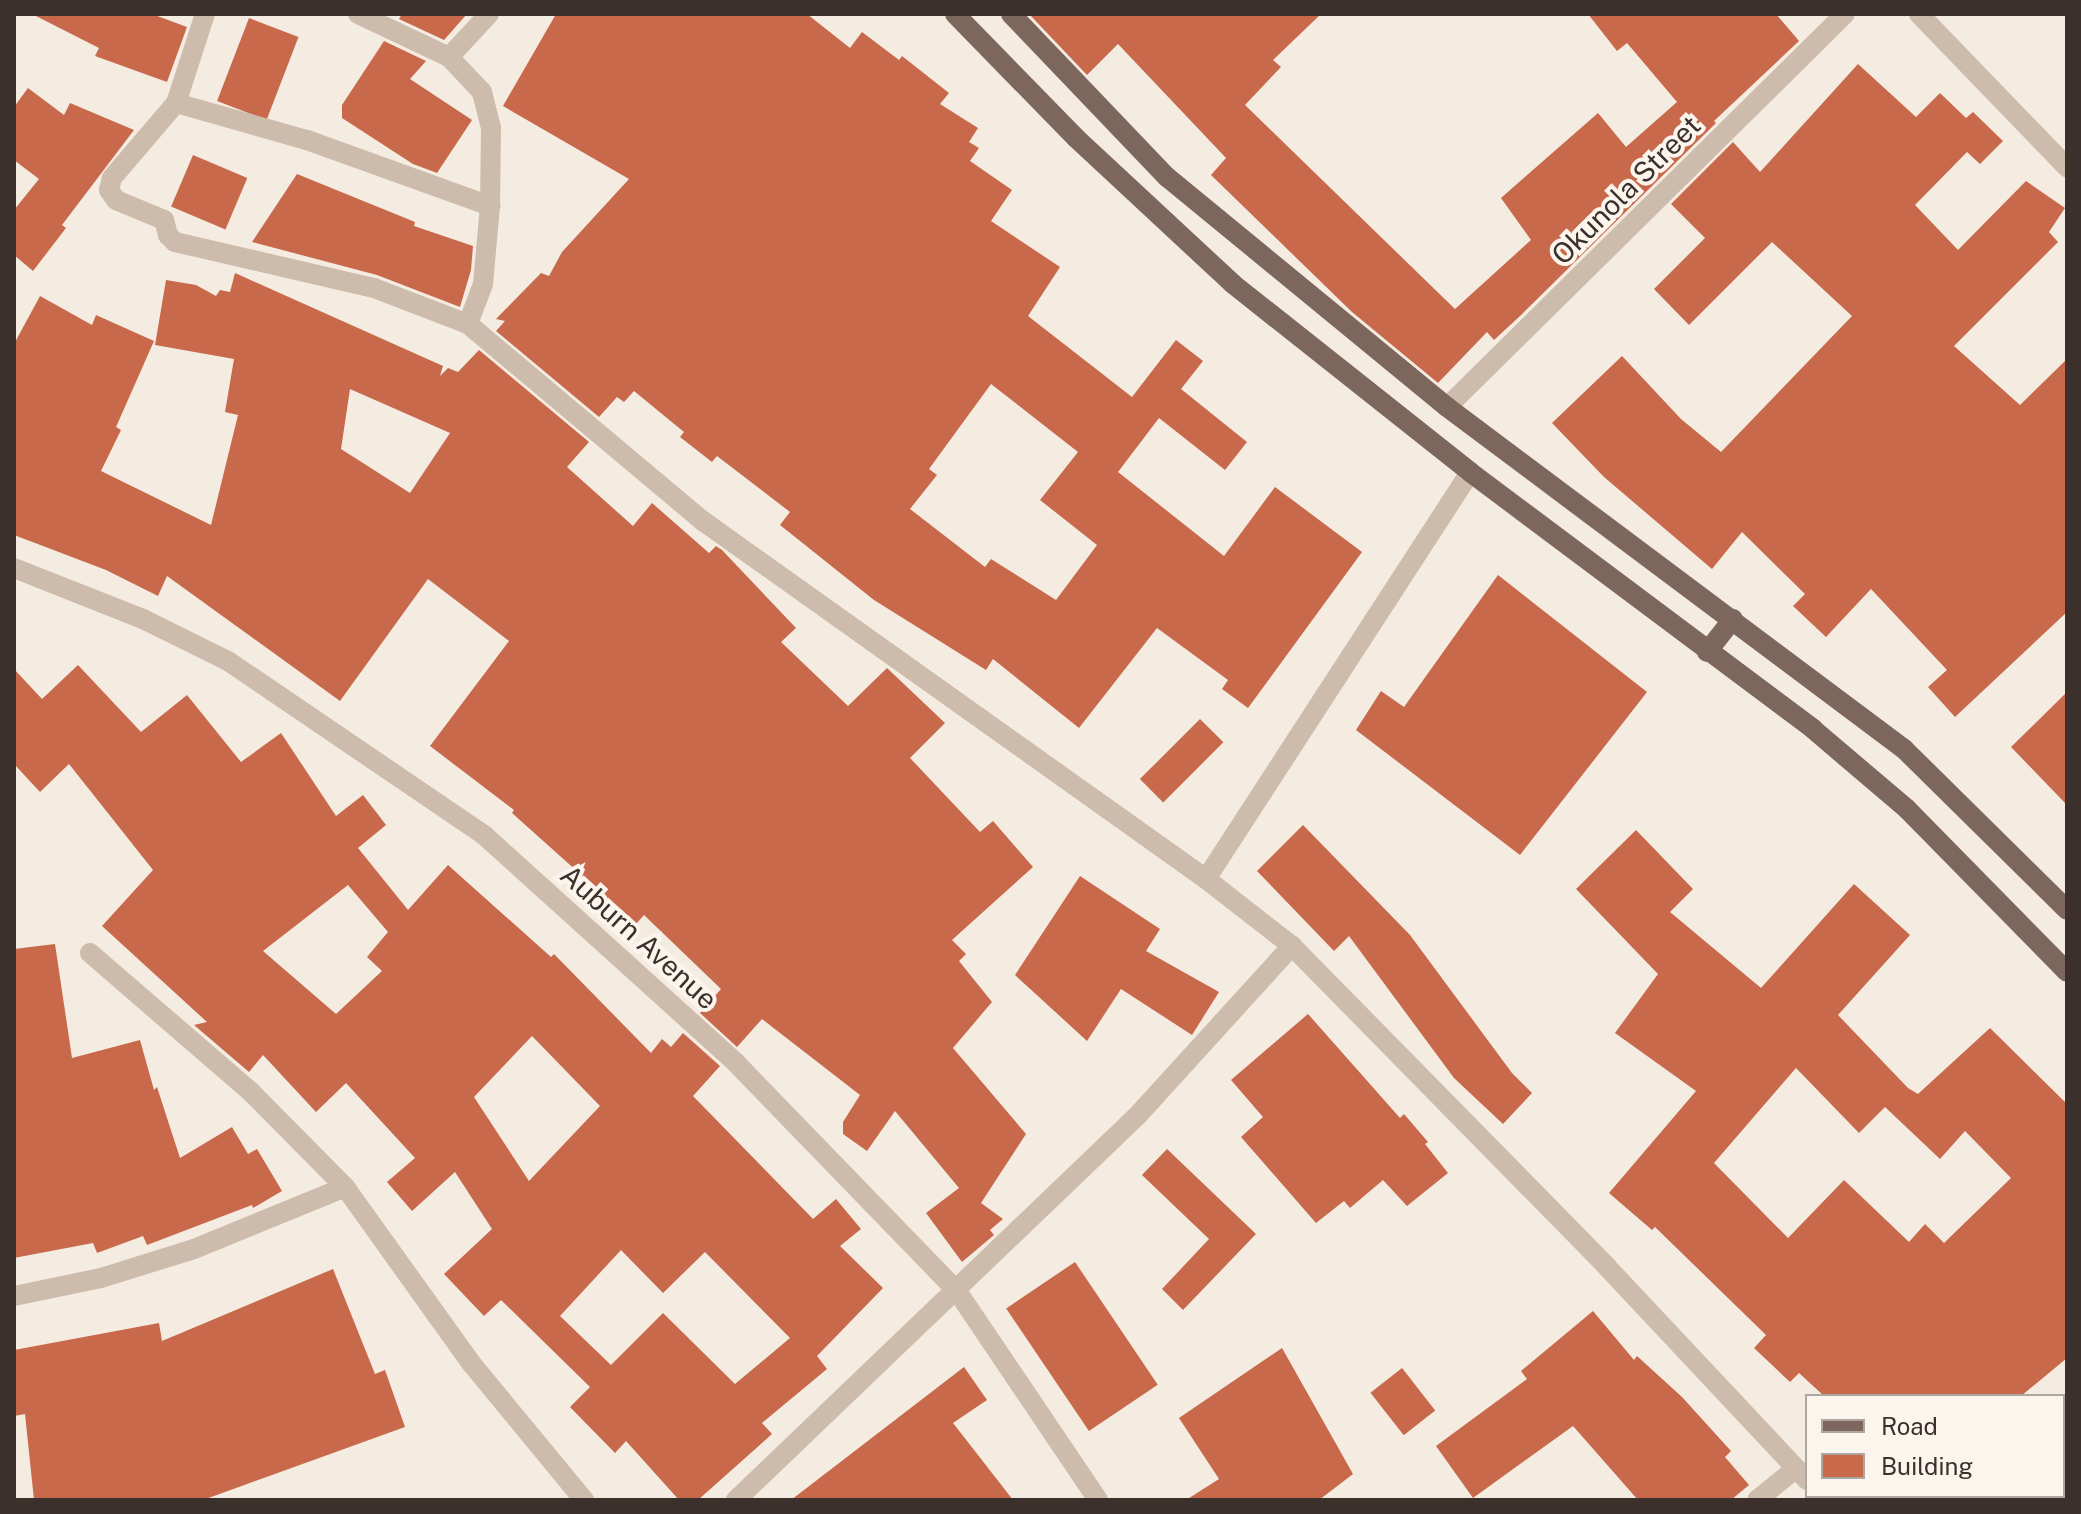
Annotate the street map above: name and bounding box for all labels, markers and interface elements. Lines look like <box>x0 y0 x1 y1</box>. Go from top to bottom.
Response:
street label: Okunola Street <box>1545 109 1707 271</box>
street label: Auburn Avenue <box>554 858 724 1016</box>
legend <box>1805 1394 2065 1498</box>
text: Road <box>1881 1412 1938 1440</box>
text: Building <box>1881 1452 1973 1480</box>

